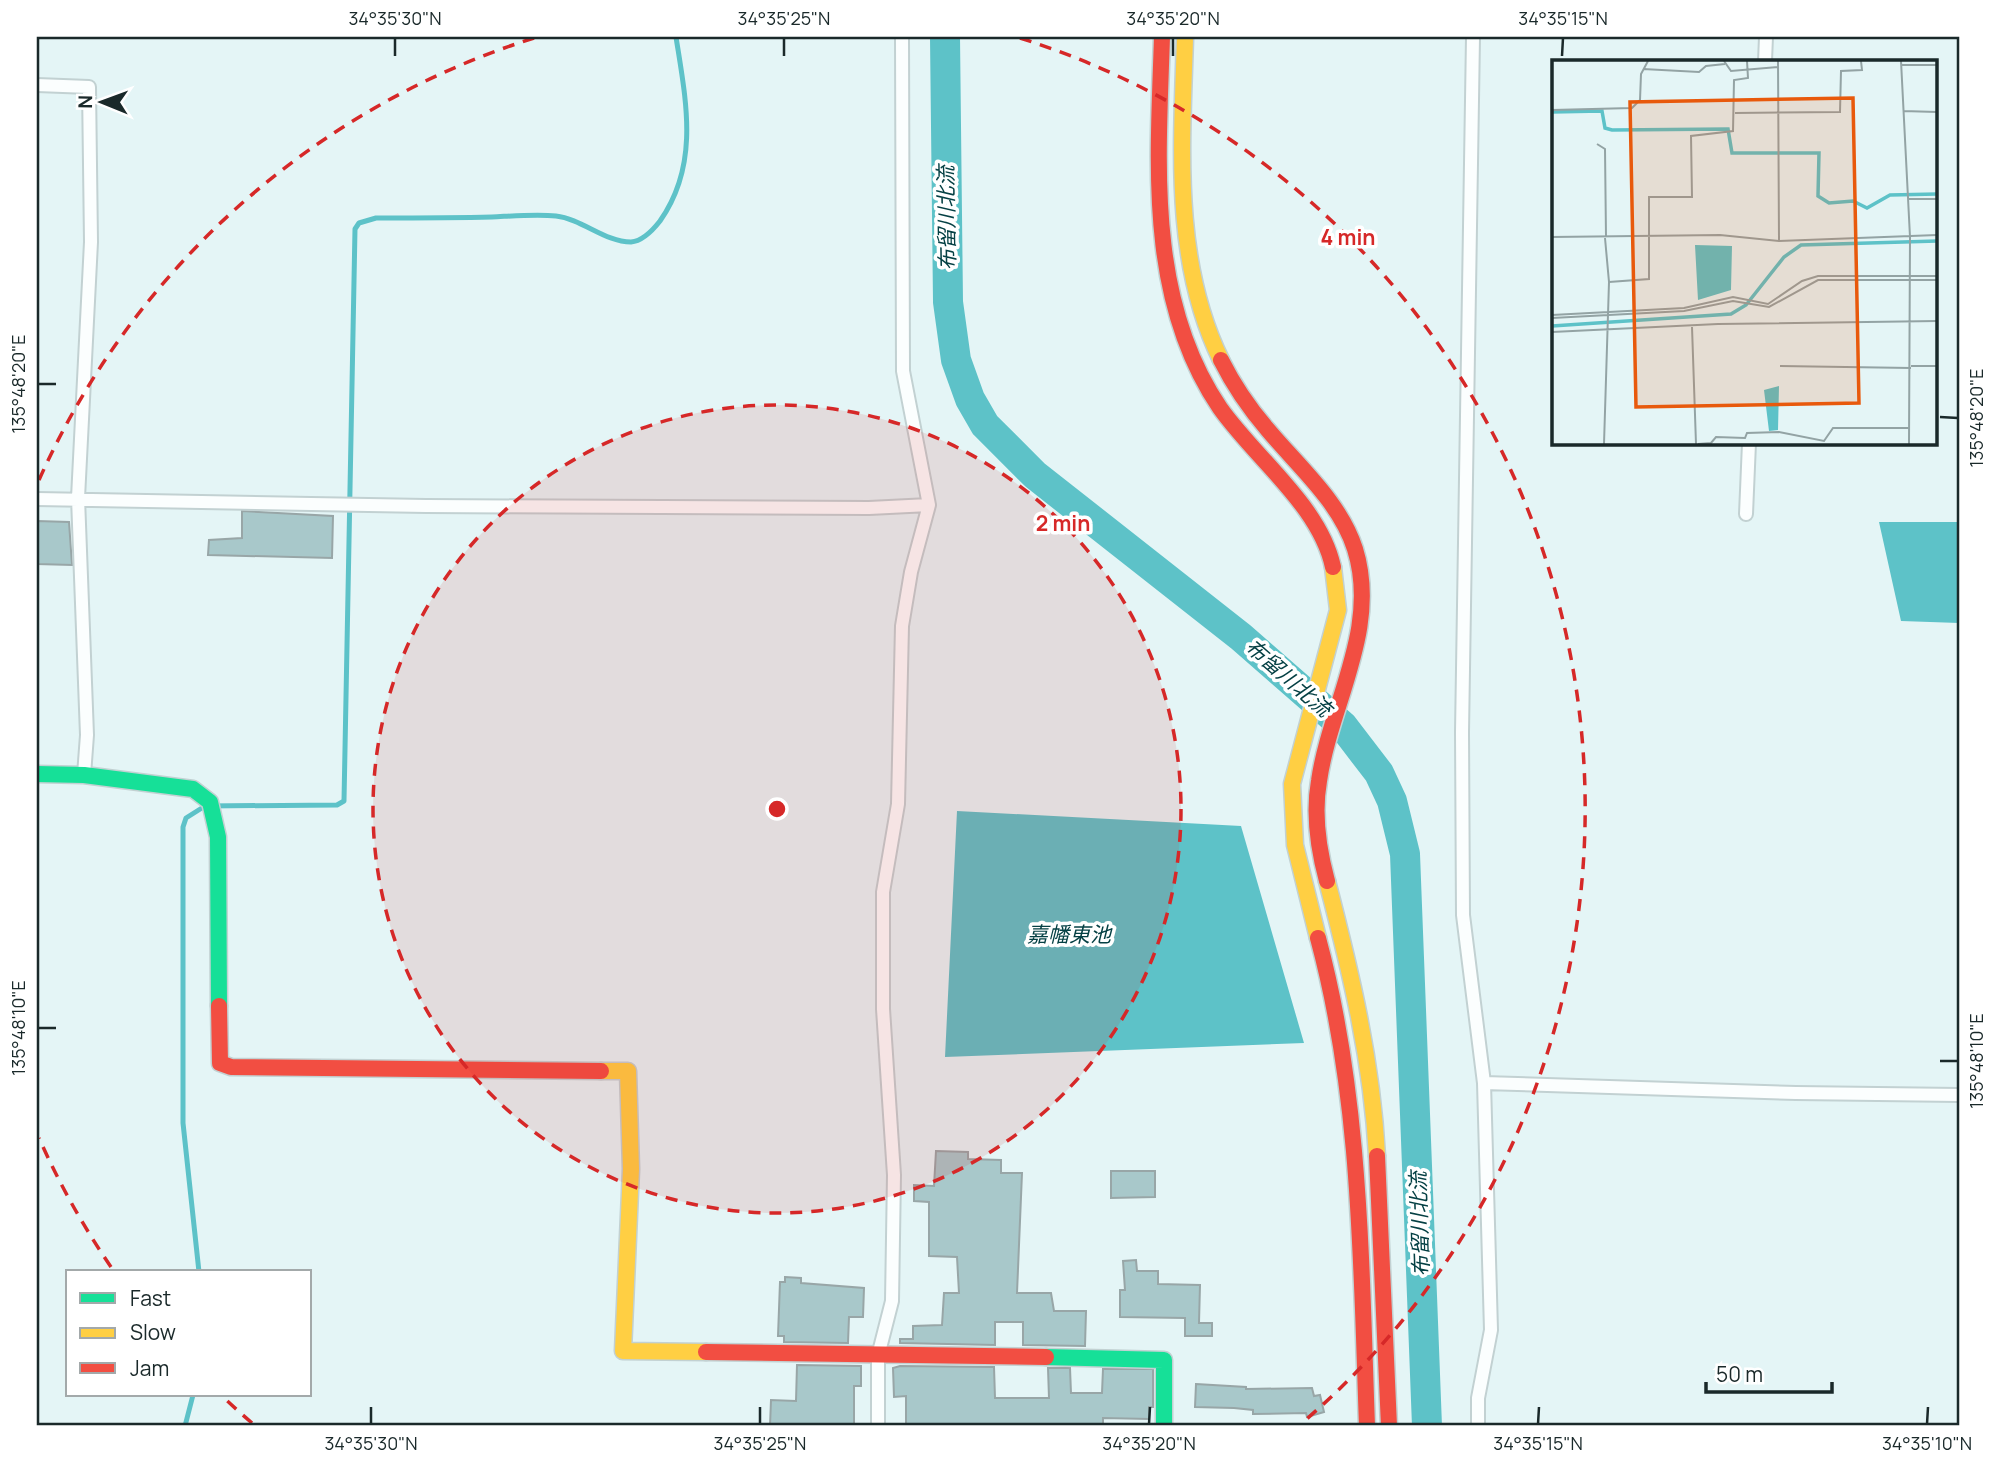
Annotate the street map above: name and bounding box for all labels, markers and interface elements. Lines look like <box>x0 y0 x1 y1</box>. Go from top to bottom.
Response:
text: 34°35'30"N <box>348 6 442 30</box>
text: 34°35'25"N <box>738 6 830 30</box>
text: 34°35'20"N <box>1126 6 1220 30</box>
text: 34°35'15"N <box>1518 6 1608 30</box>
inset map <box>1552 60 1937 444</box>
north arrow <box>66 66 136 136</box>
text: N <box>72 95 98 109</box>
water label: 布留川北流 <box>931 162 961 271</box>
text: 4 min <box>1321 223 1375 251</box>
text: 135°48'20"E <box>6 335 30 433</box>
text: 135°48'20"E <box>1964 369 1988 467</box>
text: 2 min <box>1036 509 1090 537</box>
water label: 布留川北流 <box>1240 632 1340 724</box>
centre of rings <box>765 797 789 821</box>
water label: 嘉幡東池 <box>1027 920 1113 948</box>
text: 135°48'10"E <box>6 980 30 1076</box>
text: 135°48'10"E <box>1964 1013 1988 1109</box>
water label: 布留川北流 <box>1403 1168 1435 1277</box>
legend <box>66 1270 312 1396</box>
text: Fast <box>130 1284 171 1312</box>
text: Slow <box>130 1318 176 1346</box>
scale bar <box>1706 1351 1832 1395</box>
text: Jam <box>130 1354 169 1382</box>
text: 50 m <box>1716 1360 1763 1388</box>
text: 34°35'30"N <box>324 1431 418 1455</box>
text: 34°35'25"N <box>714 1431 806 1455</box>
text: 34°35'20"N <box>1102 1431 1196 1455</box>
text: 34°35'15"N <box>1493 1431 1583 1455</box>
text: 34°35'10"N <box>1882 1431 1972 1455</box>

